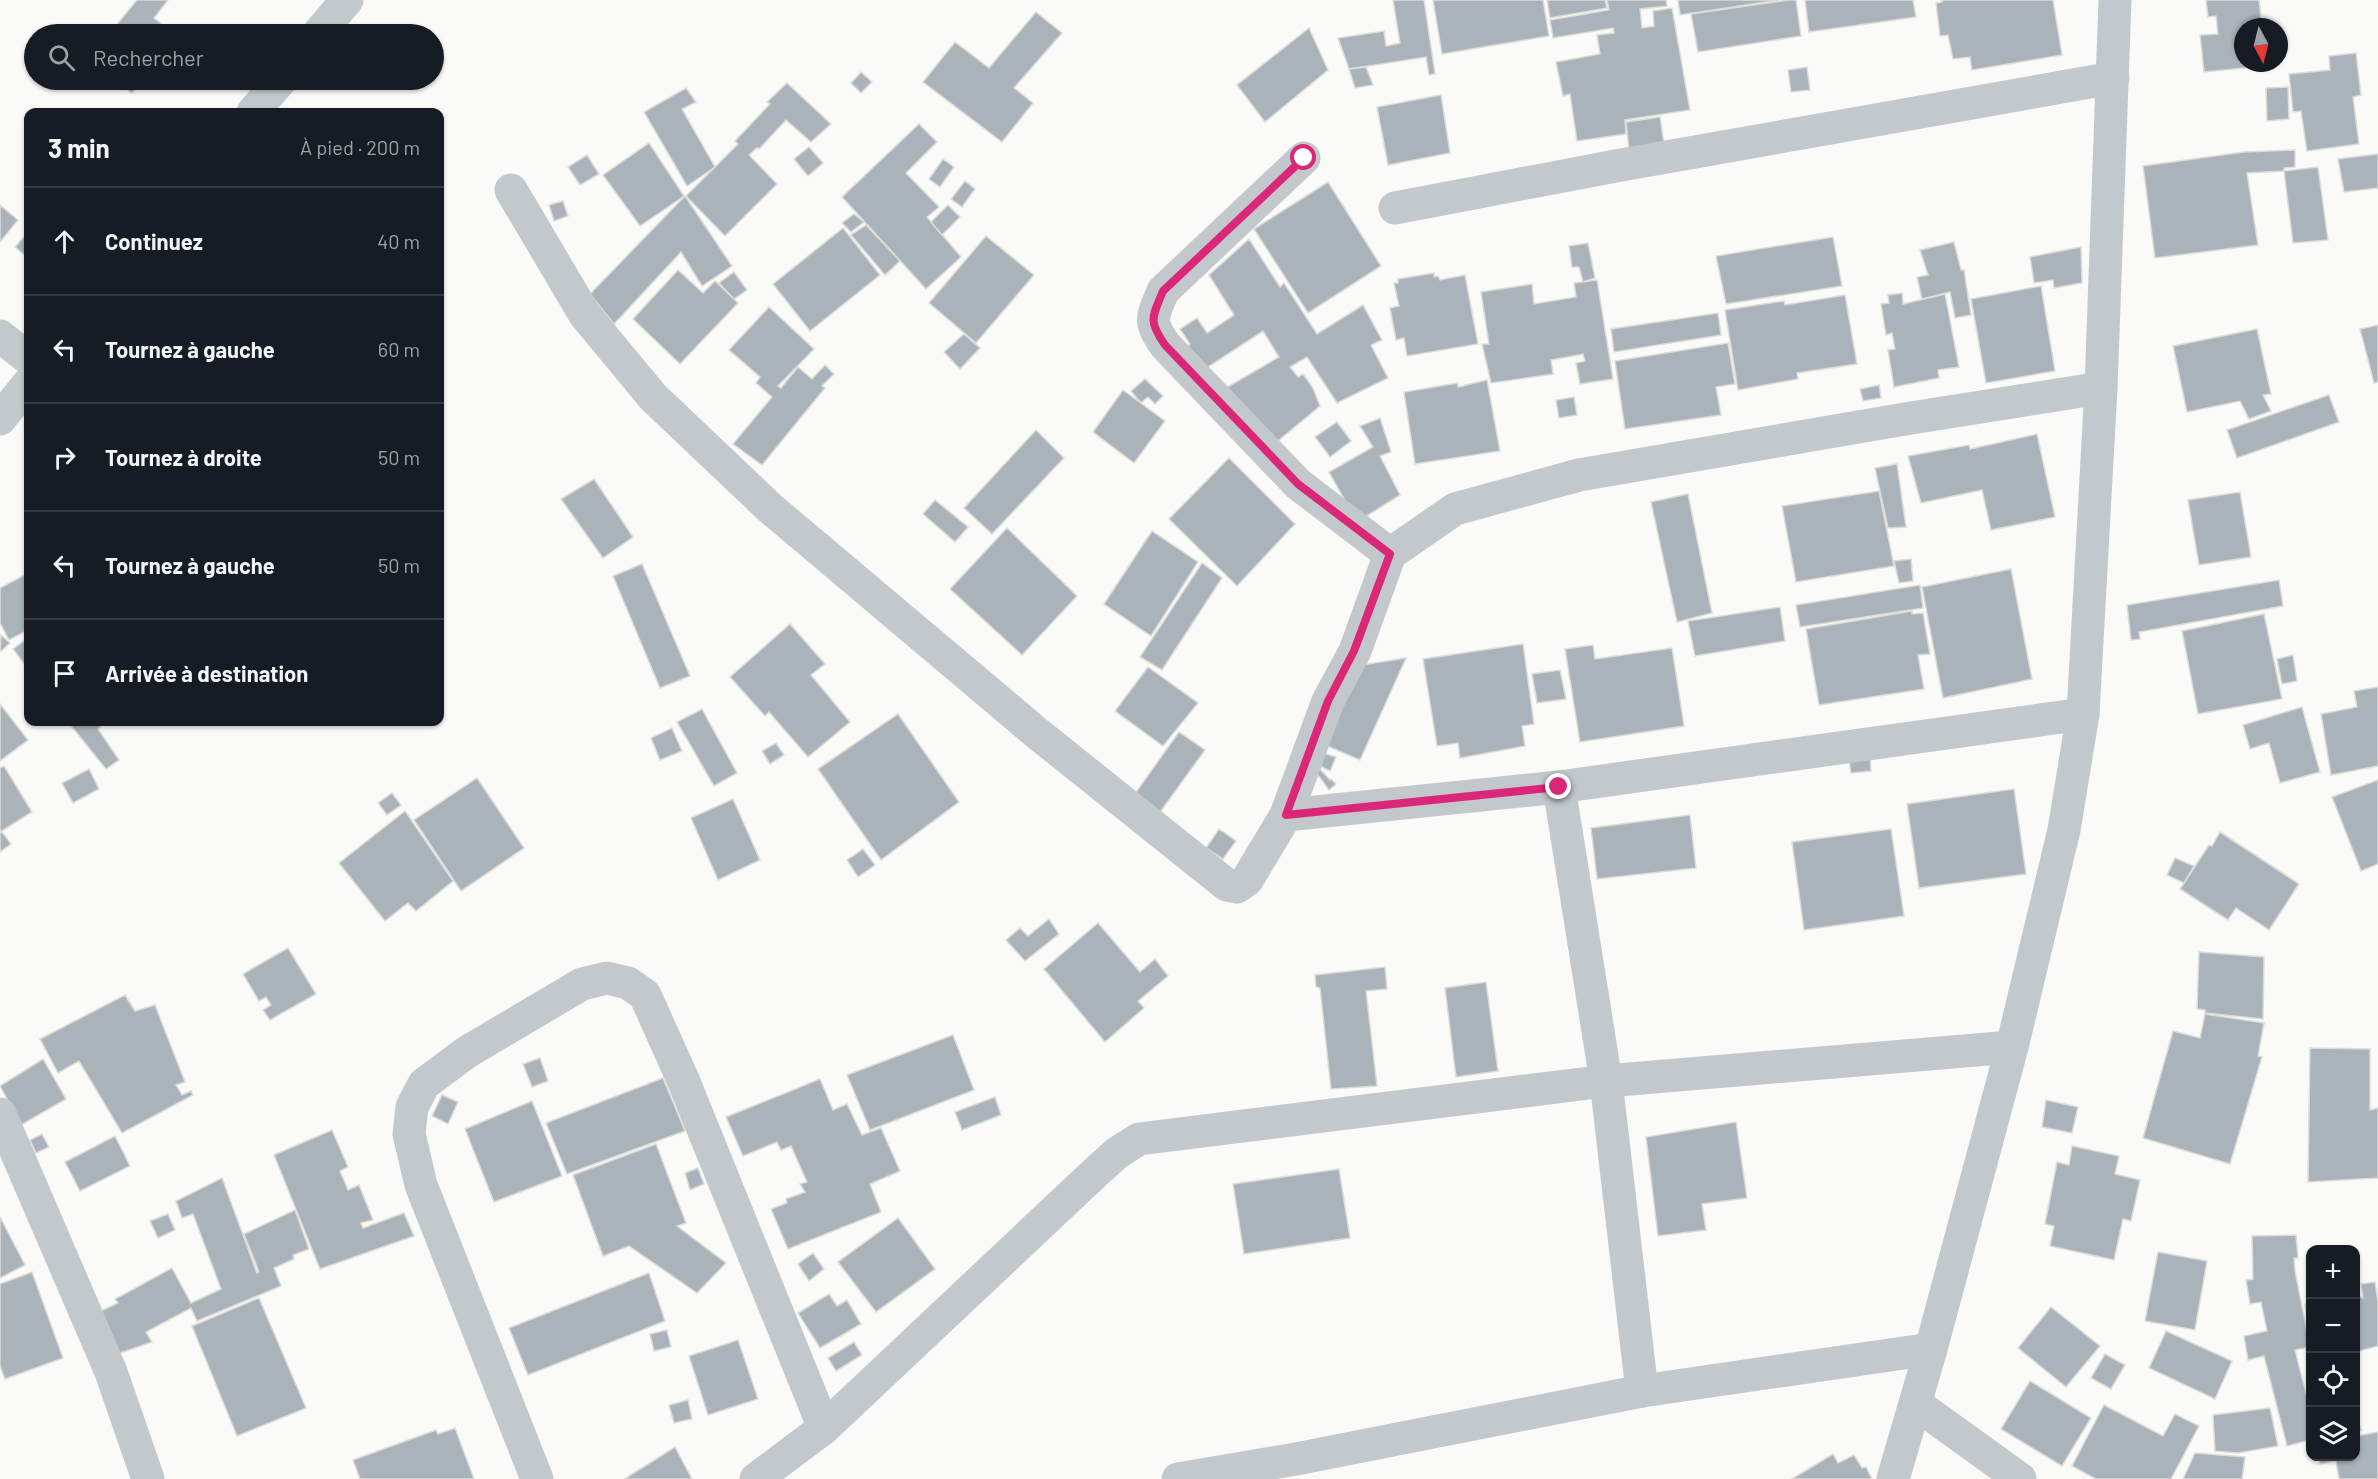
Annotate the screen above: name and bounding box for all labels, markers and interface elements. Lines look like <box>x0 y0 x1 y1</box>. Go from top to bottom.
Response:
north arrow <box>2234 18 2288 72</box>
search box <box>24 24 444 90</box>
icon: search <box>45 41 78 74</box>
text: Rechercher <box>93 44 204 70</box>
text: 3 min <box>48 132 110 163</box>
text: À pied · 200 m <box>300 135 420 159</box>
route start <box>1290 144 1316 170</box>
icon: ahead <box>48 225 81 258</box>
text: Continuez <box>105 228 203 254</box>
text: 40 m <box>377 229 420 253</box>
icon: left <box>48 333 81 366</box>
text: Tournez à gauche <box>105 336 275 362</box>
text: 60 m <box>378 337 420 361</box>
icon: right <box>48 441 81 474</box>
text: Tournez à droite <box>105 444 262 470</box>
text: 50 m <box>378 445 420 469</box>
icon: left <box>48 549 81 582</box>
text: Tournez à gauche <box>105 552 275 578</box>
text: 50 m <box>378 553 420 577</box>
icon: arrive <box>48 657 81 690</box>
text: Arrivée à destination <box>105 660 308 686</box>
route end <box>1545 773 1571 799</box>
map controls <box>2306 1245 2360 1461</box>
button: + <box>2306 1245 2360 1299</box>
button: − <box>2306 1299 2360 1353</box>
button: locate <box>2306 1353 2360 1407</box>
button: layers <box>2306 1407 2360 1461</box>

